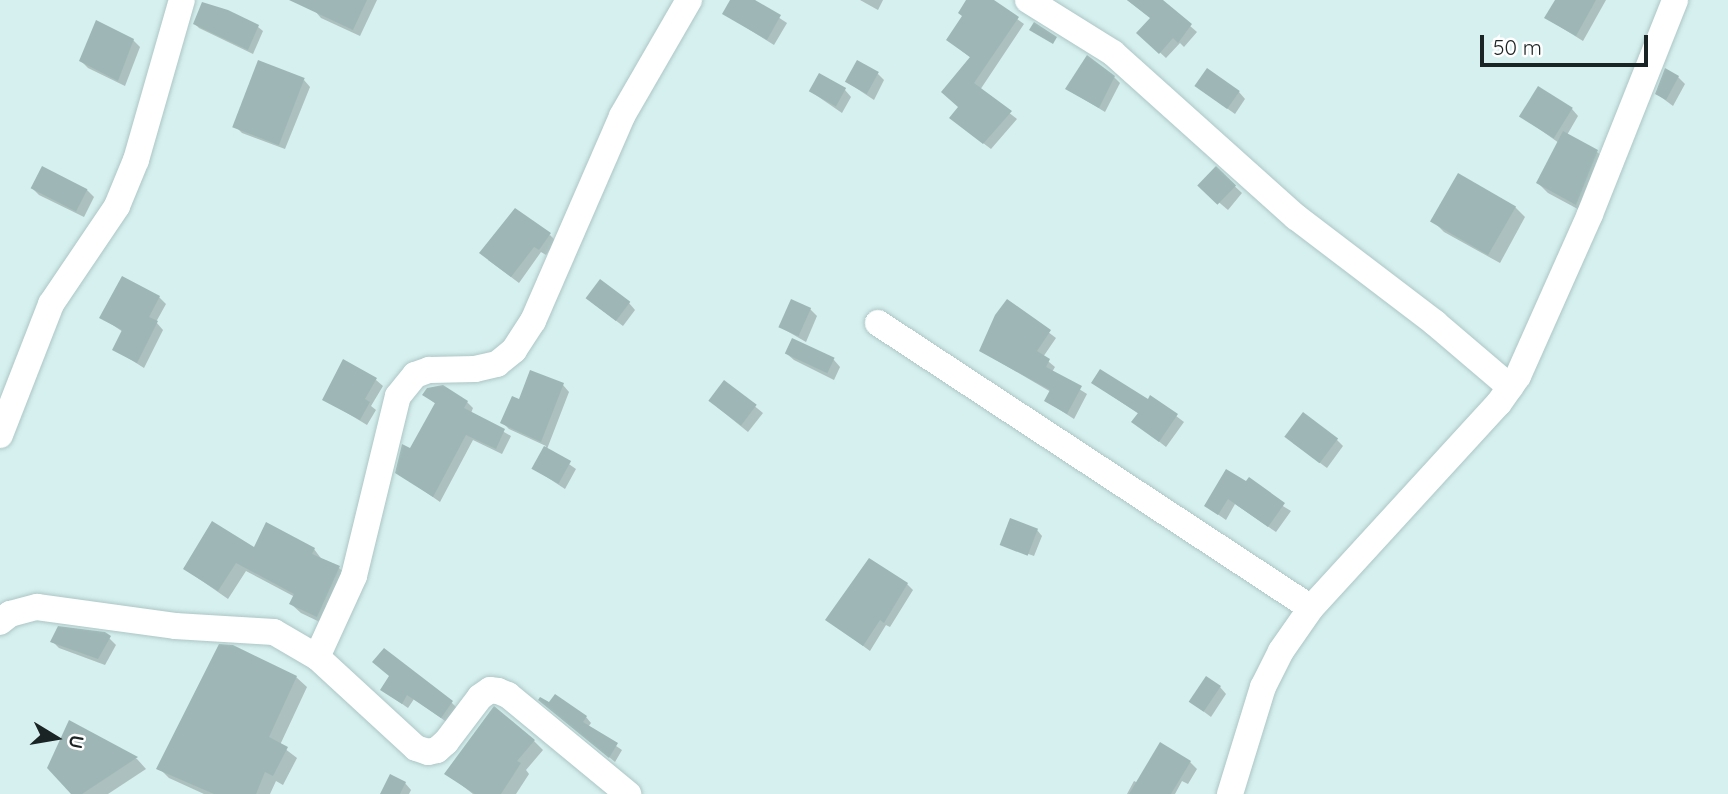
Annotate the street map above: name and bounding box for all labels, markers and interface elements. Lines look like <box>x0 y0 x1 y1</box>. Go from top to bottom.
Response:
scale bar <box>1483 21 1651 65</box>
text: 50 m <box>1493 34 1542 60</box>
north arrow <box>21 703 91 773</box>
text: U <box>64 733 90 751</box>

